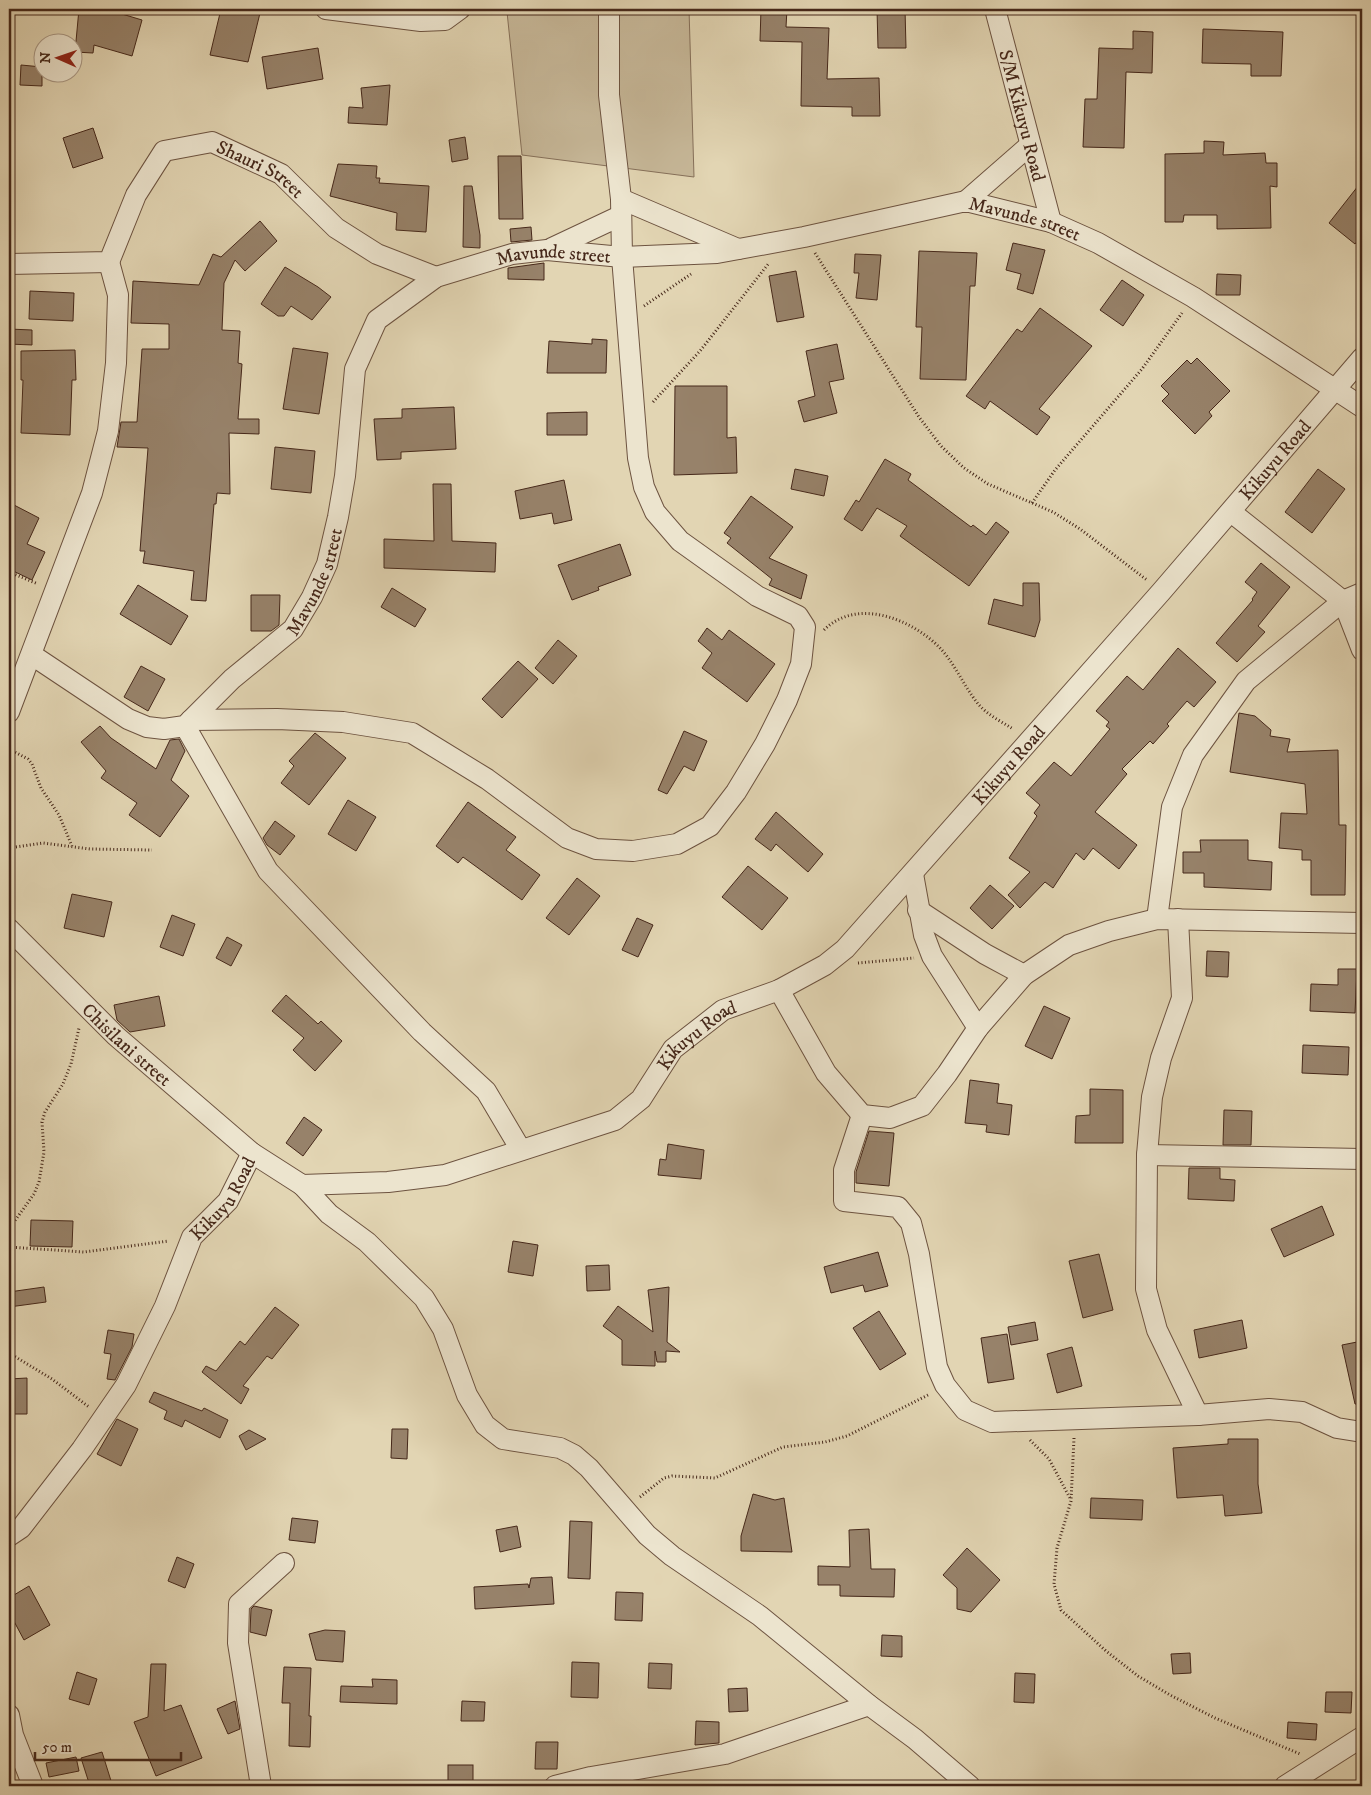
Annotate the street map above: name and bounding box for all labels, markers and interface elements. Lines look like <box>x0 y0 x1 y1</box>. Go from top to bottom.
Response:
north arrow <box>32 32 82 82</box>
street label: S/M Kikuyu Road <box>993 48 1050 184</box>
text: N <box>37 51 55 64</box>
street label: Shauri Street <box>213 136 309 203</box>
street label: Mavunde street <box>966 192 1084 247</box>
street label: Mavunde street <box>493 240 612 271</box>
street label: Kikuyu Road <box>1235 415 1317 506</box>
street label: Mavunde street <box>282 526 348 640</box>
street label: Kikuyu Road <box>968 721 1051 810</box>
street label: Kikuyu Road <box>653 996 740 1075</box>
street label: Chisilani street <box>77 999 176 1092</box>
street label: Kikuyu Road <box>185 1153 261 1246</box>
scale bar <box>35 1730 181 1762</box>
text: 50 m <box>42 1738 72 1757</box>

